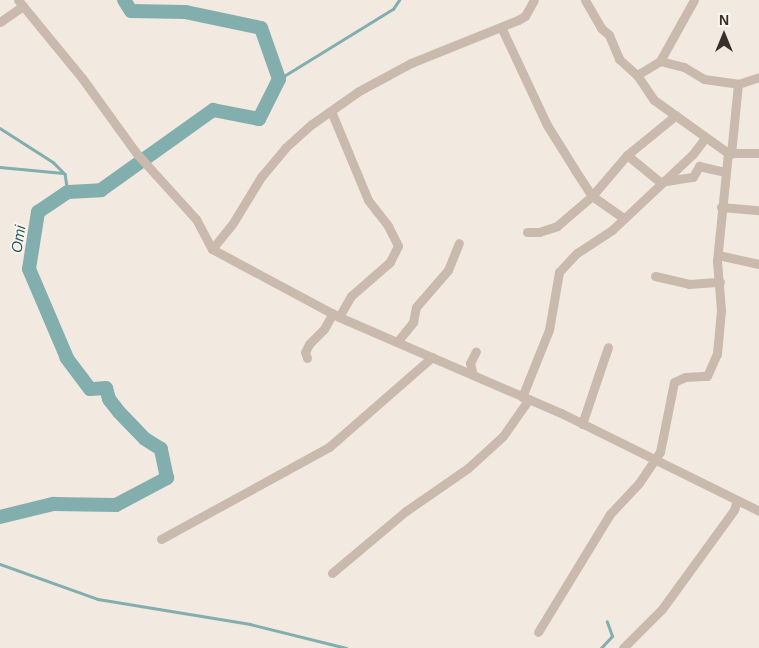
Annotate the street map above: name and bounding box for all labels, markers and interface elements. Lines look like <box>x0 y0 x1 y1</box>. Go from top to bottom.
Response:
north arrow <box>699 10 749 60</box>
text: N <box>719 12 729 28</box>
water label: Omi <box>7 224 29 254</box>

